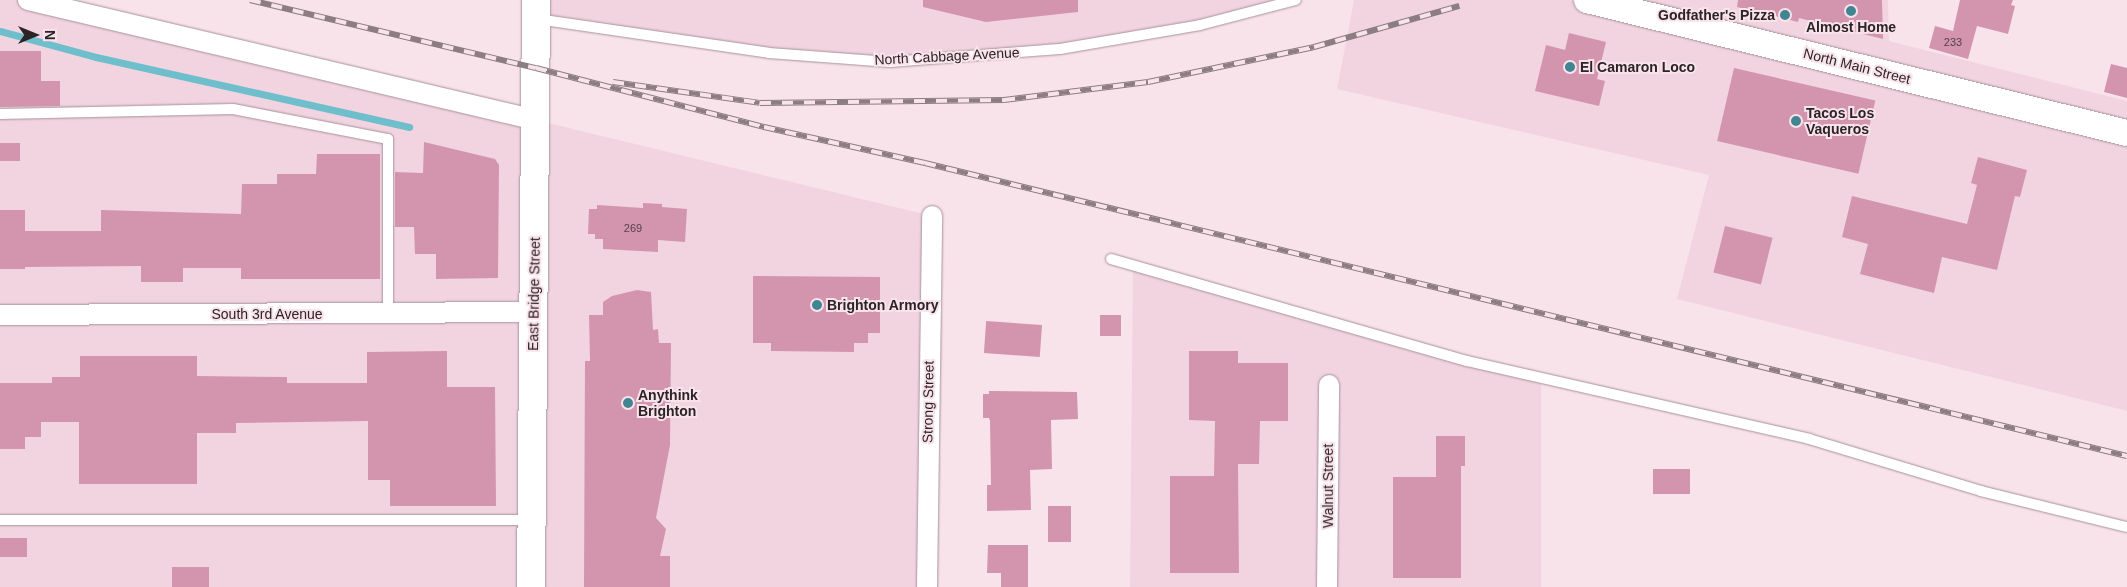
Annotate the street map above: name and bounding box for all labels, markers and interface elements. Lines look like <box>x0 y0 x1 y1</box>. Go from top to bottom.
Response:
marker: Almost Home <box>1845 5 1857 17</box>
place label: Godfather's Pizza <box>1658 7 1775 23</box>
marker: Godfather's Pizza <box>1779 9 1791 21</box>
north arrow <box>10 10 60 60</box>
place label: Almost Home <box>1806 19 1896 35</box>
text: N <box>42 30 58 40</box>
house number: 233 <box>1944 35 1962 49</box>
street label: North Cabbage Avenue <box>874 44 1020 68</box>
street label: North Main Street <box>1802 45 1912 87</box>
place label: El Camaron Loco <box>1580 59 1695 75</box>
marker: El Camaron Loco <box>1564 61 1576 73</box>
place label: Tacos Los Vaqueros <box>1806 105 1874 138</box>
marker: Tacos Los Vaqueros <box>1790 115 1802 127</box>
house number: 269 <box>624 221 642 235</box>
street label: East Bridge Street <box>525 237 543 351</box>
place label: Brighton Armory <box>827 297 939 313</box>
marker: Brighton Armory <box>811 299 823 311</box>
street label: South 3rd Avenue <box>211 306 323 322</box>
street label: Strong Street <box>919 361 937 443</box>
place label: Anythink Brighton <box>638 387 698 420</box>
marker: Anythink Brighton <box>622 397 634 409</box>
street label: Walnut Street <box>1320 444 1336 528</box>

